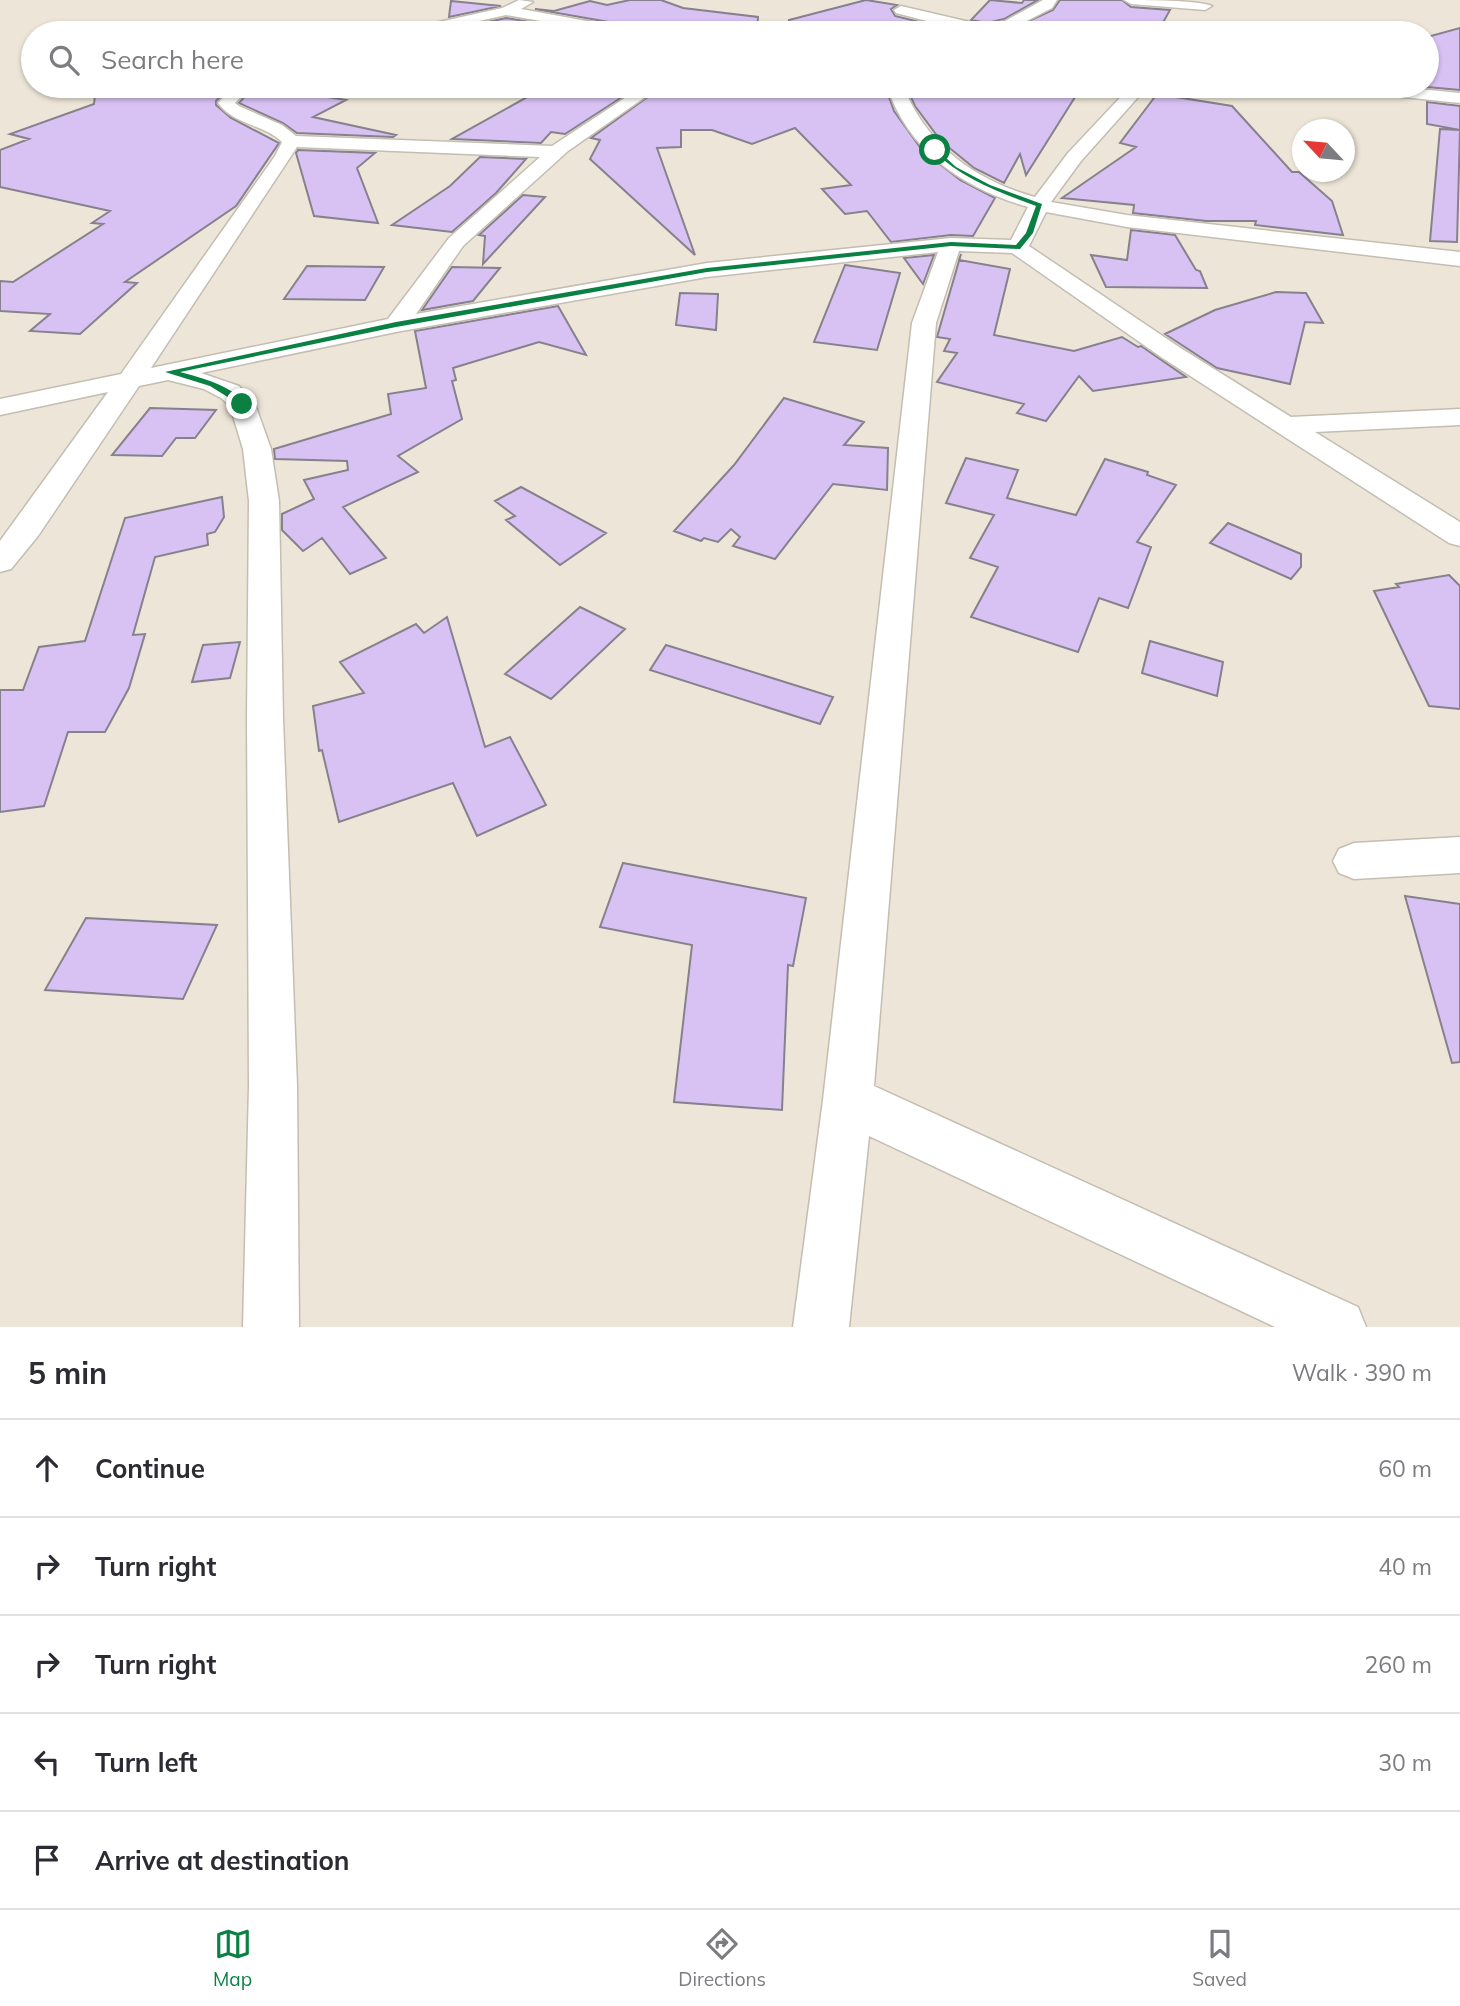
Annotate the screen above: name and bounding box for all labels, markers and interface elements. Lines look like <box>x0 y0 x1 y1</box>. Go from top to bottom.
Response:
search box <box>21 21 1439 98</box>
icon: search <box>45 41 83 79</box>
text: Search here <box>101 43 244 76</box>
north arrow <box>1292 119 1355 182</box>
route start <box>919 134 950 165</box>
route end <box>226 388 257 419</box>
text: 5 min <box>28 1354 107 1392</box>
text: Walk · 390 m <box>1292 1358 1432 1387</box>
icon: ahead <box>28 1449 66 1487</box>
text: Continue <box>95 1452 205 1485</box>
text: 60 m <box>1378 1454 1432 1483</box>
icon: right <box>28 1547 66 1585</box>
text: Turn right <box>95 1550 216 1583</box>
text: 40 m <box>1378 1552 1432 1581</box>
icon: right <box>28 1645 66 1683</box>
text: Turn right <box>95 1648 216 1681</box>
text: 260 m <box>1364 1650 1432 1679</box>
icon: left <box>28 1743 66 1781</box>
text: Turn left <box>95 1746 197 1779</box>
text: 30 m <box>1378 1748 1432 1777</box>
icon: arrive <box>28 1841 66 1879</box>
text: Arrive at destination <box>95 1844 350 1877</box>
tab: Map <box>213 1925 252 1991</box>
tab: Directions <box>678 1925 766 1991</box>
tab: Saved <box>1192 1925 1247 1991</box>

